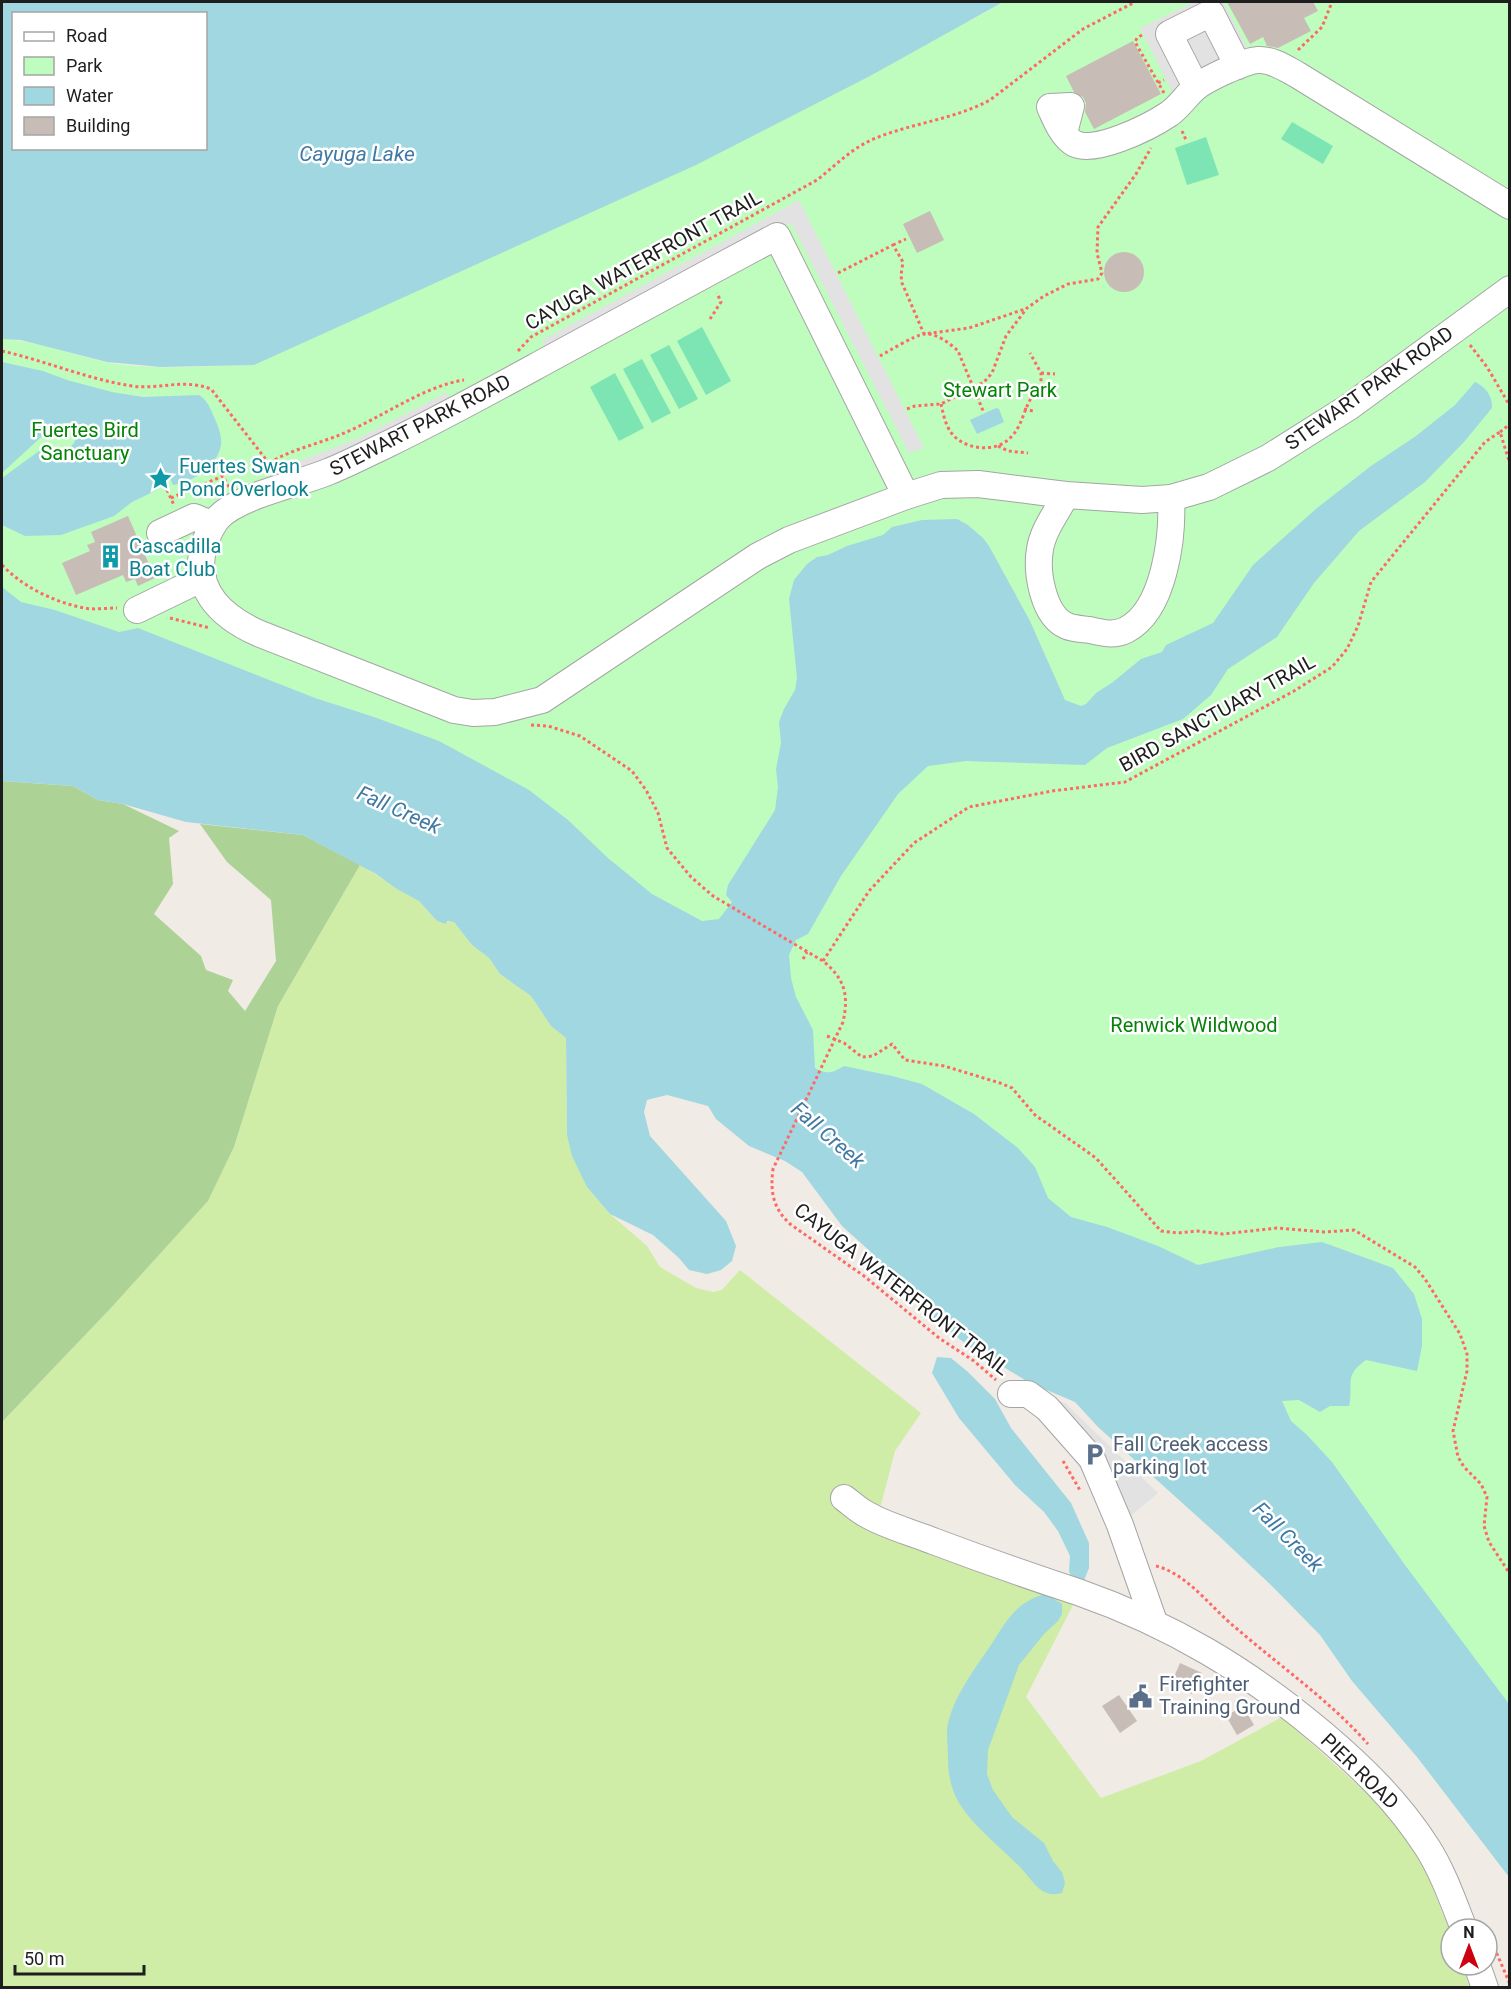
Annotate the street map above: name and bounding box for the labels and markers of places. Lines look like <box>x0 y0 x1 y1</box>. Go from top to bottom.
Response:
place label: Fuertes Swan Pond Overlook <box>179 454 310 501</box>
place icon: Fuertes Swan Pond Overlook <box>148 465 174 491</box>
place label: Cascadilla Boat Club <box>129 534 221 581</box>
building icon: Cascadilla Boat Club <box>98 544 124 570</box>
place label: Fall Creek access parking lot <box>1113 1432 1268 1479</box>
parking icon: Fall Creek access parking lot <box>1082 1442 1108 1468</box>
place label: Firefighter Training Ground <box>1159 1672 1300 1719</box>
public building icon: Firefighter Training Ground <box>1128 1683 1154 1709</box>

